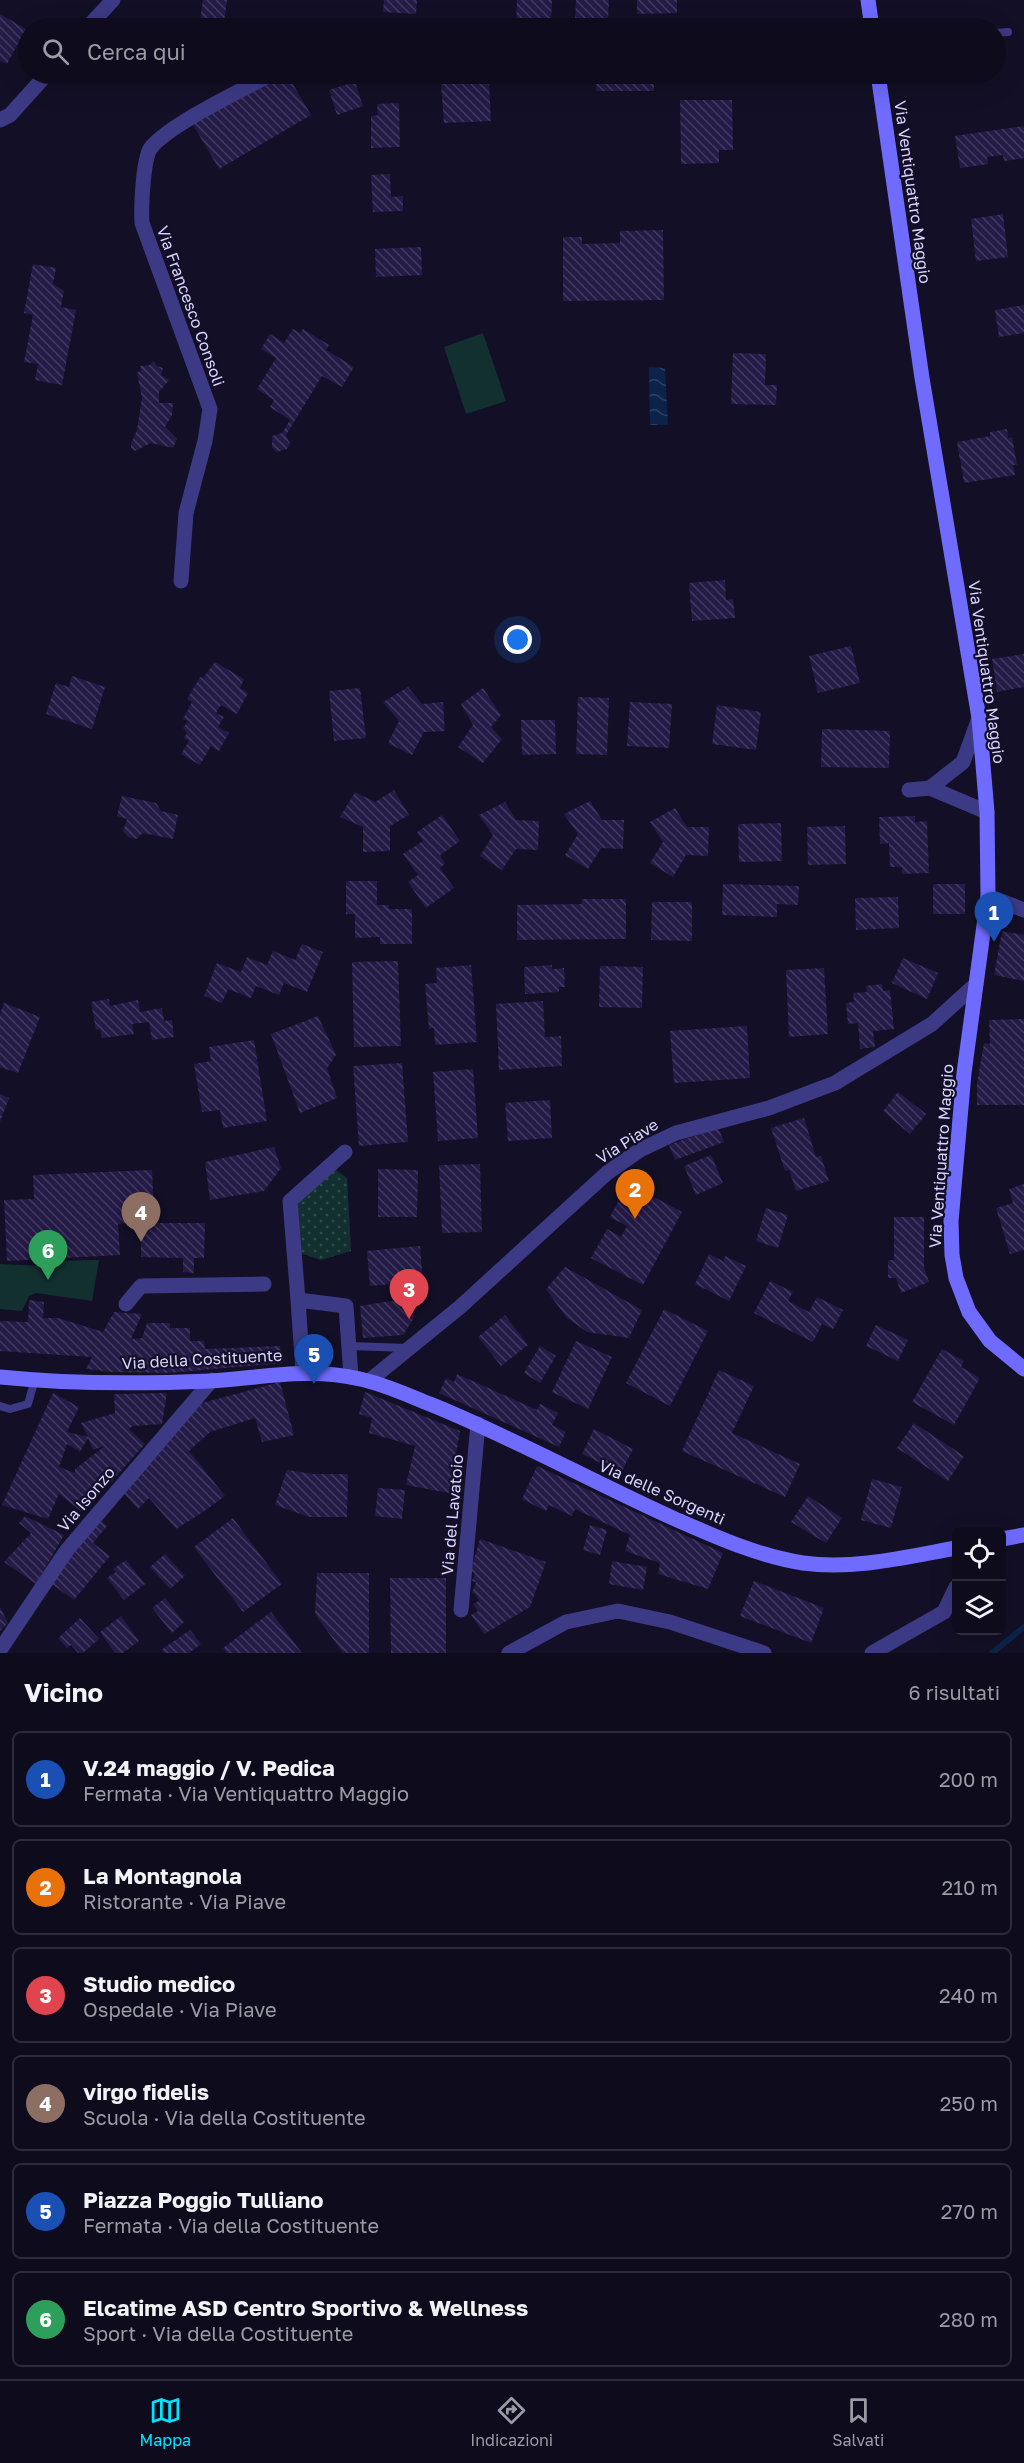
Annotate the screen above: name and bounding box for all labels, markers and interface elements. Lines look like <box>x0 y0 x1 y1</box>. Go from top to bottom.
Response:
search box <box>18 18 1006 84</box>
icon: search <box>39 35 72 68</box>
text: Cerca qui <box>87 38 186 65</box>
street label: Via Ventiquattro Maggio <box>890 99 936 285</box>
street label: Via Francesco Consoli <box>153 223 229 389</box>
street label: Via Ventiquattro Maggio <box>964 579 1010 765</box>
your location <box>503 625 532 654</box>
pin: 1 <box>974 892 1014 942</box>
street label: Via Ventiquattro Maggio <box>925 1063 957 1249</box>
street label: Via Piave <box>592 1114 662 1168</box>
pin: 2 <box>616 1170 654 1219</box>
pin: 4 <box>122 1192 160 1242</box>
pin: 6 <box>28 1230 68 1280</box>
pin: 3 <box>390 1270 428 1319</box>
pin: 5 <box>294 1334 334 1384</box>
street label: Via della Costituente <box>121 1345 283 1373</box>
street label: Via del Lavatoio <box>437 1454 467 1576</box>
street label: Via delle Sorgenti <box>596 1455 728 1529</box>
street label: Via Isonzo <box>53 1462 119 1536</box>
map controls <box>952 1527 1006 1635</box>
button: locate <box>952 1527 1006 1581</box>
button: layers <box>952 1581 1006 1635</box>
text: Vicino <box>24 1677 103 1708</box>
text: 6 risultati <box>909 1680 1000 1704</box>
text: V.24 maggio / V. Pedica <box>83 1754 335 1781</box>
text: 1 <box>40 1767 51 1791</box>
text: 200 m <box>939 1767 998 1791</box>
text: Fermata · Via Ventiquattro Maggio <box>83 1781 409 1805</box>
text: La Montagnola <box>83 1862 242 1889</box>
text: 2 <box>39 1875 52 1899</box>
text: 210 m <box>942 1875 998 1899</box>
text: Ristorante · Via Piave <box>83 1889 286 1913</box>
text: Studio medico <box>83 1970 235 1997</box>
text: 3 <box>39 1983 52 2007</box>
text: 240 m <box>939 1983 998 2007</box>
text: Ospedale · Via Piave <box>83 1997 277 2021</box>
text: virgo fidelis <box>83 2078 209 2105</box>
text: 4 <box>39 2091 52 2115</box>
text: 250 m <box>940 2091 998 2115</box>
text: Scuola · Via della Costituente <box>83 2105 366 2129</box>
text: Piazza Poggio Tulliano <box>83 2186 324 2213</box>
text: 5 <box>39 2199 52 2223</box>
text: 270 m <box>941 2199 998 2223</box>
text: Fermata · Via della Costituente <box>83 2213 379 2237</box>
text: Elcatime ASD Centro Sportivo & Wellness <box>83 2294 528 2321</box>
text: 6 <box>39 2307 52 2331</box>
text: 280 m <box>939 2307 998 2331</box>
text: Sport · Via della Costituente <box>83 2321 353 2345</box>
tab: Mappa <box>140 2394 191 2450</box>
tab: Indicazioni <box>470 2394 553 2450</box>
tab: Salvati <box>832 2394 884 2450</box>

